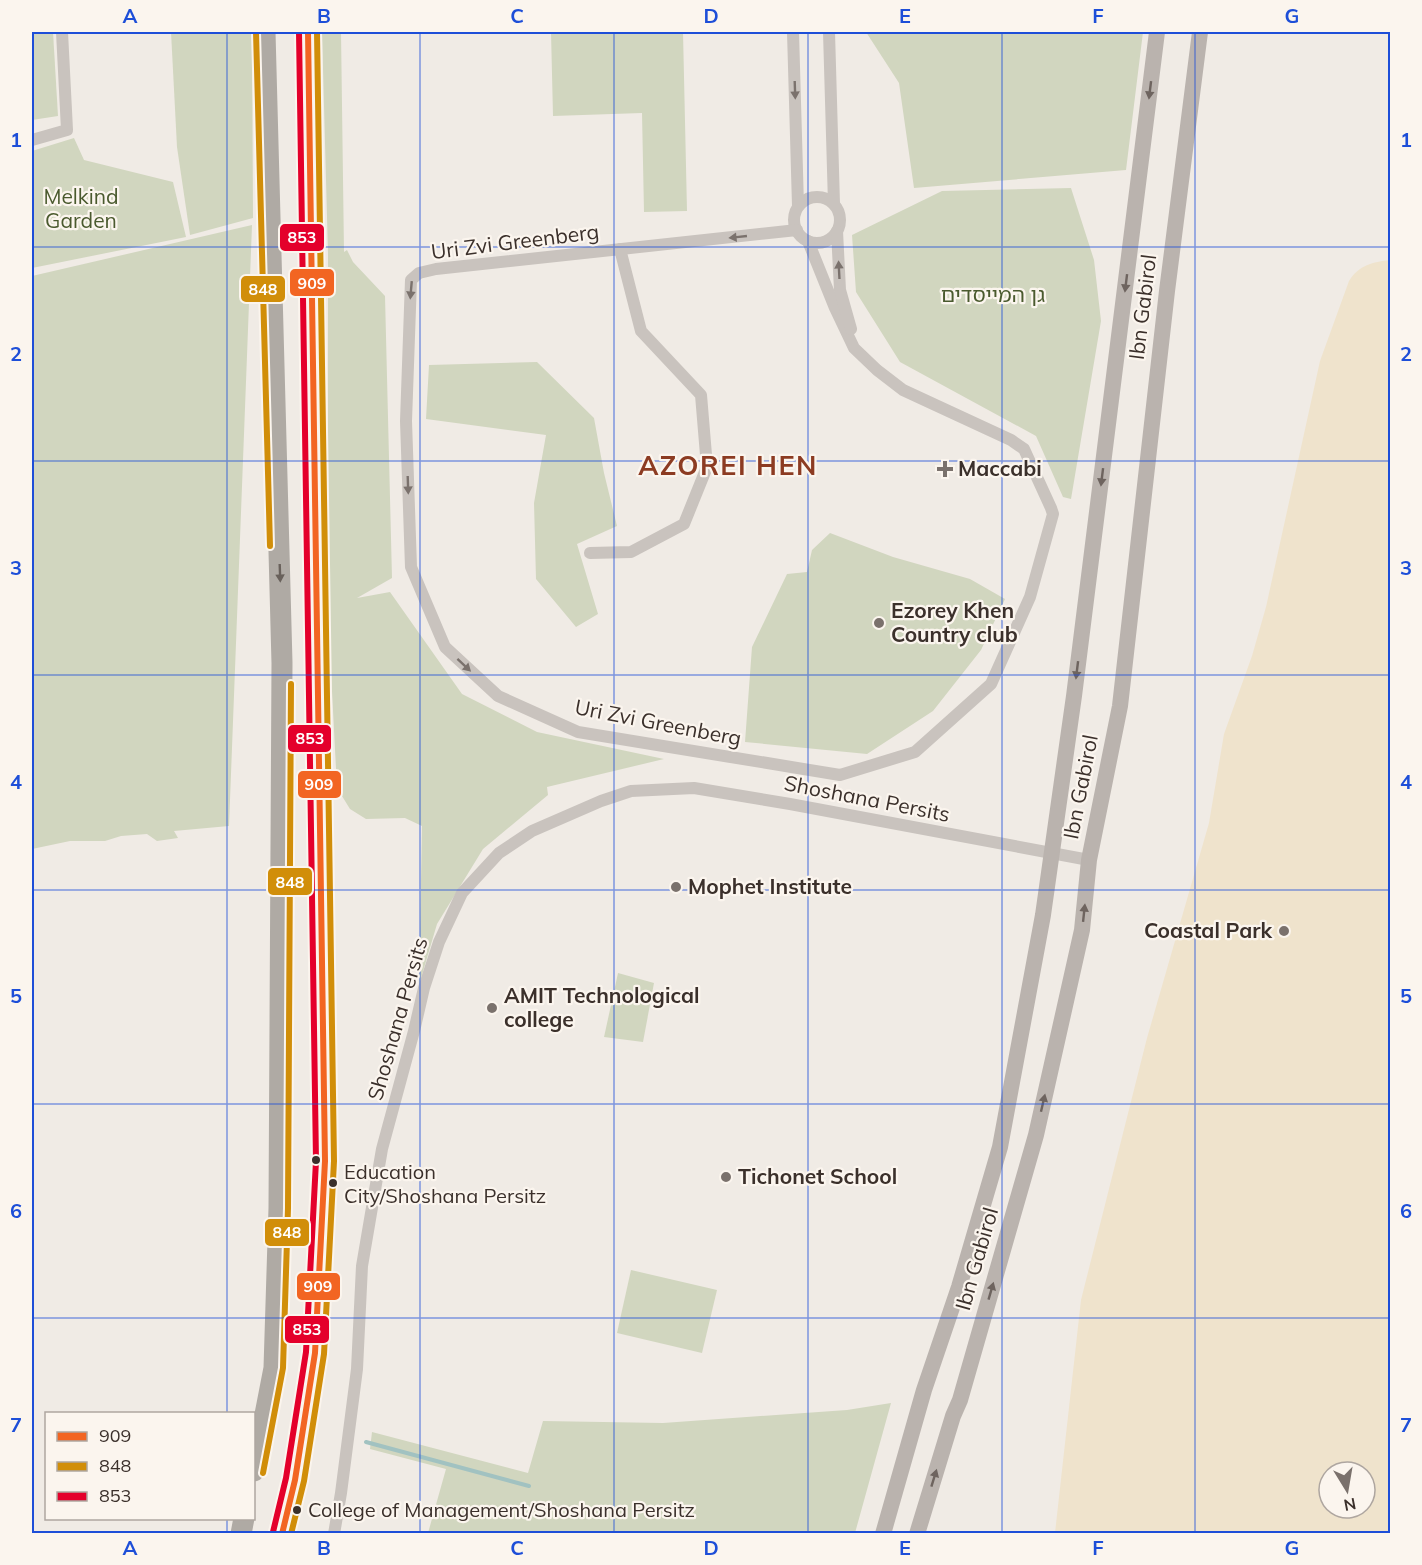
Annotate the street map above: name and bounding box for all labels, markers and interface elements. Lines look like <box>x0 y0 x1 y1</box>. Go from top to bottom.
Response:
text: A <box>123 3 138 28</box>
text: B <box>317 3 331 28</box>
text: C <box>510 3 524 28</box>
text: D <box>703 3 719 28</box>
text: E <box>899 3 911 28</box>
text: F <box>1092 3 1104 28</box>
text: G <box>1285 3 1299 28</box>
one-way arrow <box>790 80 800 99</box>
one-way arrow <box>1145 80 1155 99</box>
text: 1 <box>10 127 22 152</box>
text: 1 <box>1400 127 1412 152</box>
park label: Melkind Garden <box>43 183 119 233</box>
street label: Uri Zvi Greenberg <box>429 218 600 264</box>
line badge: 853 <box>279 223 325 252</box>
text: 853 <box>288 227 316 247</box>
one-way arrow <box>729 232 748 242</box>
street label: Ibn Gabirol <box>1123 253 1161 361</box>
one-way arrow <box>835 261 844 280</box>
line badge: 909 <box>289 268 335 297</box>
text: 909 <box>298 273 326 293</box>
one-way arrow <box>1121 274 1131 293</box>
line badge: 848 <box>240 275 286 303</box>
text: 848 <box>249 279 278 299</box>
one-way arrow <box>406 281 416 300</box>
park label: גן המייסדים <box>941 281 1045 307</box>
text: 2 <box>10 341 22 366</box>
text: 2 <box>1400 341 1412 366</box>
district label: AZOREI HEN <box>638 448 818 482</box>
place label: Maccabi <box>958 455 1042 481</box>
marker: Maccabi <box>936 460 954 478</box>
one-way arrow <box>1097 467 1106 486</box>
one-way arrow <box>404 475 413 494</box>
text: 3 <box>10 555 22 580</box>
text: 3 <box>1400 555 1412 580</box>
one-way arrow <box>275 563 284 582</box>
place label: Ezorey Khen Country club <box>891 597 1018 647</box>
marker: Ezorey Khen Country club <box>872 616 886 630</box>
one-way arrow <box>457 657 471 671</box>
one-way arrow <box>1073 661 1082 680</box>
street label: Uri Zvi Greenberg <box>573 693 744 751</box>
line badge: 853 <box>287 724 332 753</box>
text: 853 <box>296 728 324 748</box>
street label: Ibn Gabirol <box>1057 732 1103 841</box>
text: 4 <box>10 769 22 794</box>
street label: Shoshana Persits <box>782 769 952 827</box>
text: 4 <box>1400 769 1412 794</box>
line badge: 909 <box>297 770 342 799</box>
text: 909 <box>305 774 333 794</box>
line badge: 848 <box>267 867 313 896</box>
text: 848 <box>276 872 305 892</box>
place label: Mophet Institute <box>688 873 852 899</box>
marker: Mophet Institute <box>669 880 683 894</box>
one-way arrow <box>1079 903 1088 922</box>
place label: Coastal Park <box>1144 917 1272 943</box>
marker: Coastal Park <box>1277 924 1291 938</box>
street label: Shoshana Persits <box>361 934 433 1103</box>
place label: AMIT Technological college <box>504 982 699 1032</box>
text: 5 <box>10 983 22 1008</box>
text: 5 <box>1400 983 1412 1008</box>
marker: AMIT Technological college <box>485 1001 499 1015</box>
one-way arrow <box>1039 1094 1048 1113</box>
unlabelled marker <box>310 1154 322 1166</box>
place label: Education City/Shoshana Persitz <box>344 1159 546 1208</box>
place label: Tichonet School <box>738 1163 897 1189</box>
marker: Tichonet School <box>719 1170 733 1184</box>
marker: Education City/Shoshana Persitz <box>327 1177 339 1189</box>
text: 6 <box>10 1198 22 1223</box>
text: 6 <box>1400 1198 1412 1223</box>
street label: Ibn Gabirol <box>949 1204 1003 1313</box>
line badge: 848 <box>264 1218 310 1247</box>
text: 848 <box>273 1222 302 1242</box>
line badge: 909 <box>296 1272 341 1301</box>
text: 909 <box>304 1276 332 1296</box>
one-way arrow <box>987 1282 996 1300</box>
line badge: 853 <box>284 1315 330 1344</box>
text: 853 <box>293 1319 321 1339</box>
text: 7 <box>10 1412 22 1437</box>
legend <box>45 1412 255 1520</box>
text: 7 <box>1400 1412 1412 1437</box>
text: 909 <box>99 1424 131 1447</box>
text: 848 <box>99 1454 131 1477</box>
north arrow <box>1317 1460 1377 1520</box>
one-way arrow <box>930 1468 939 1486</box>
text: 853 <box>99 1484 131 1507</box>
text: N <box>1342 1494 1358 1516</box>
place label: College of Management/Shoshana Persitz <box>308 1497 695 1522</box>
marker: College of Management/Shoshana Persitz <box>291 1504 303 1516</box>
text: A <box>123 1535 138 1560</box>
text: B <box>317 1535 331 1560</box>
text: C <box>510 1535 524 1560</box>
text: D <box>703 1535 719 1560</box>
text: E <box>899 1535 911 1560</box>
text: F <box>1092 1535 1104 1560</box>
text: G <box>1285 1535 1299 1560</box>

